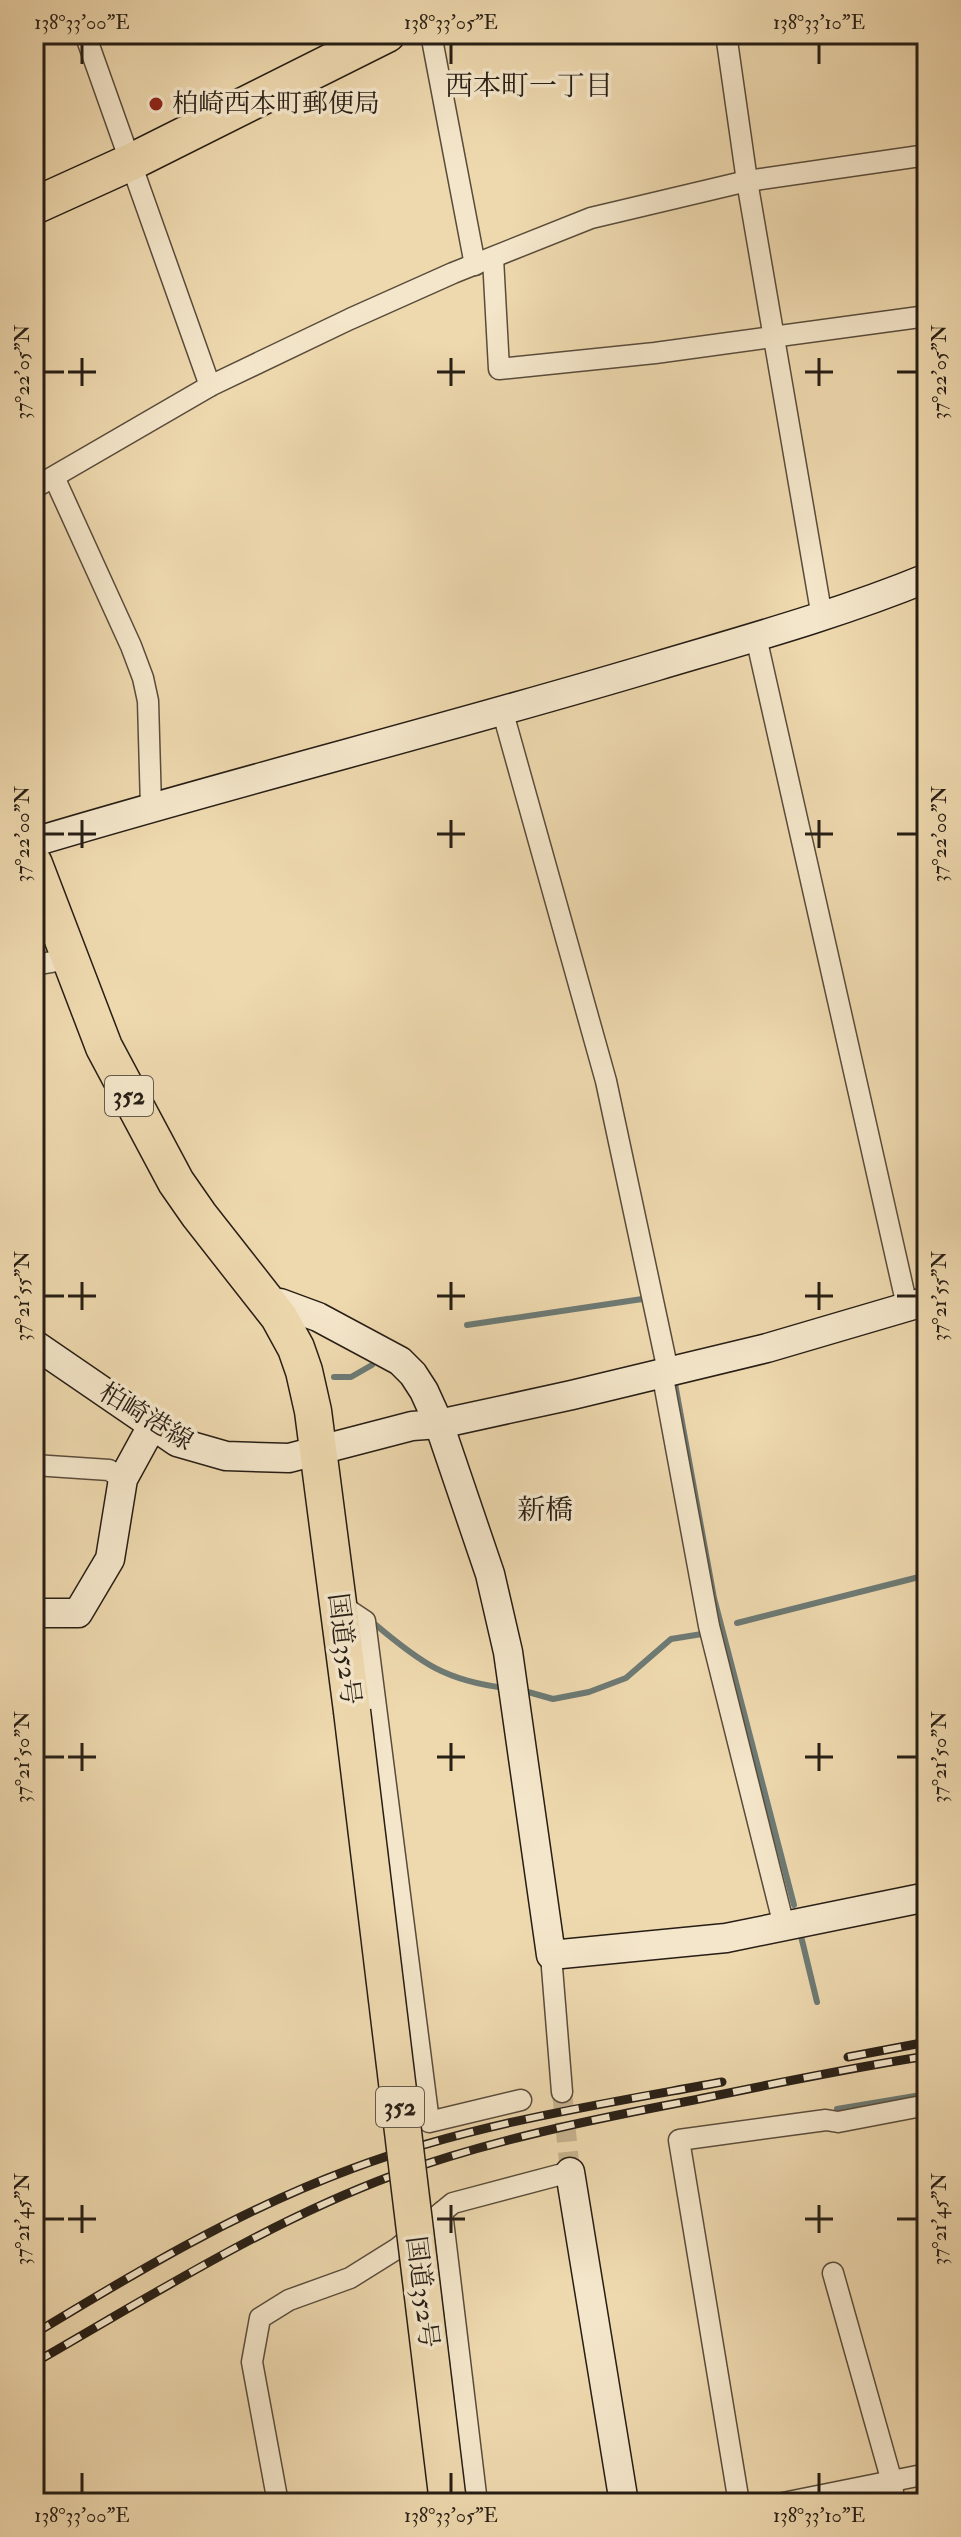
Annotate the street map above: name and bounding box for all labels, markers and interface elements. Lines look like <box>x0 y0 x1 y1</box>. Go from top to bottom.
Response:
text: 138°33'00"E <box>34 10 130 35</box>
text: 138°33'05"E <box>404 10 498 35</box>
text: 138°33'10"E <box>773 10 865 35</box>
district label: 西本町一丁目 <box>445 69 613 104</box>
place label: 柏崎西本町郵便局 <box>172 88 380 120</box>
marker: 柏崎西本町郵便局 <box>147 95 165 113</box>
text: 37°22'05"N <box>10 324 35 420</box>
text: 37°22'05"N <box>927 324 952 420</box>
text: 37°22'00"N <box>10 786 35 882</box>
text: 37°22'00"N <box>927 786 952 882</box>
road number: 352 <box>105 1076 153 1116</box>
text: 37°21'55"N <box>10 1251 35 1341</box>
text: 37°21'55"N <box>927 1251 952 1341</box>
street label: 柏崎港線 <box>93 1376 199 1458</box>
district label: 新橋 <box>517 1493 573 1528</box>
street label: 国道352号 <box>321 1591 367 1707</box>
text: 37°21'50"N <box>10 1711 35 1803</box>
text: 37°21'50"N <box>927 1711 952 1803</box>
road number: 352 <box>376 2087 424 2127</box>
text: 37°21'45"N <box>10 2173 35 2265</box>
text: 37°21'45"N <box>927 2173 952 2265</box>
street label: 国道352号 <box>399 2234 445 2350</box>
text: 138°33'00"E <box>34 2503 130 2528</box>
text: 138°33'05"E <box>404 2503 498 2528</box>
text: 138°33'10"E <box>773 2503 865 2528</box>

